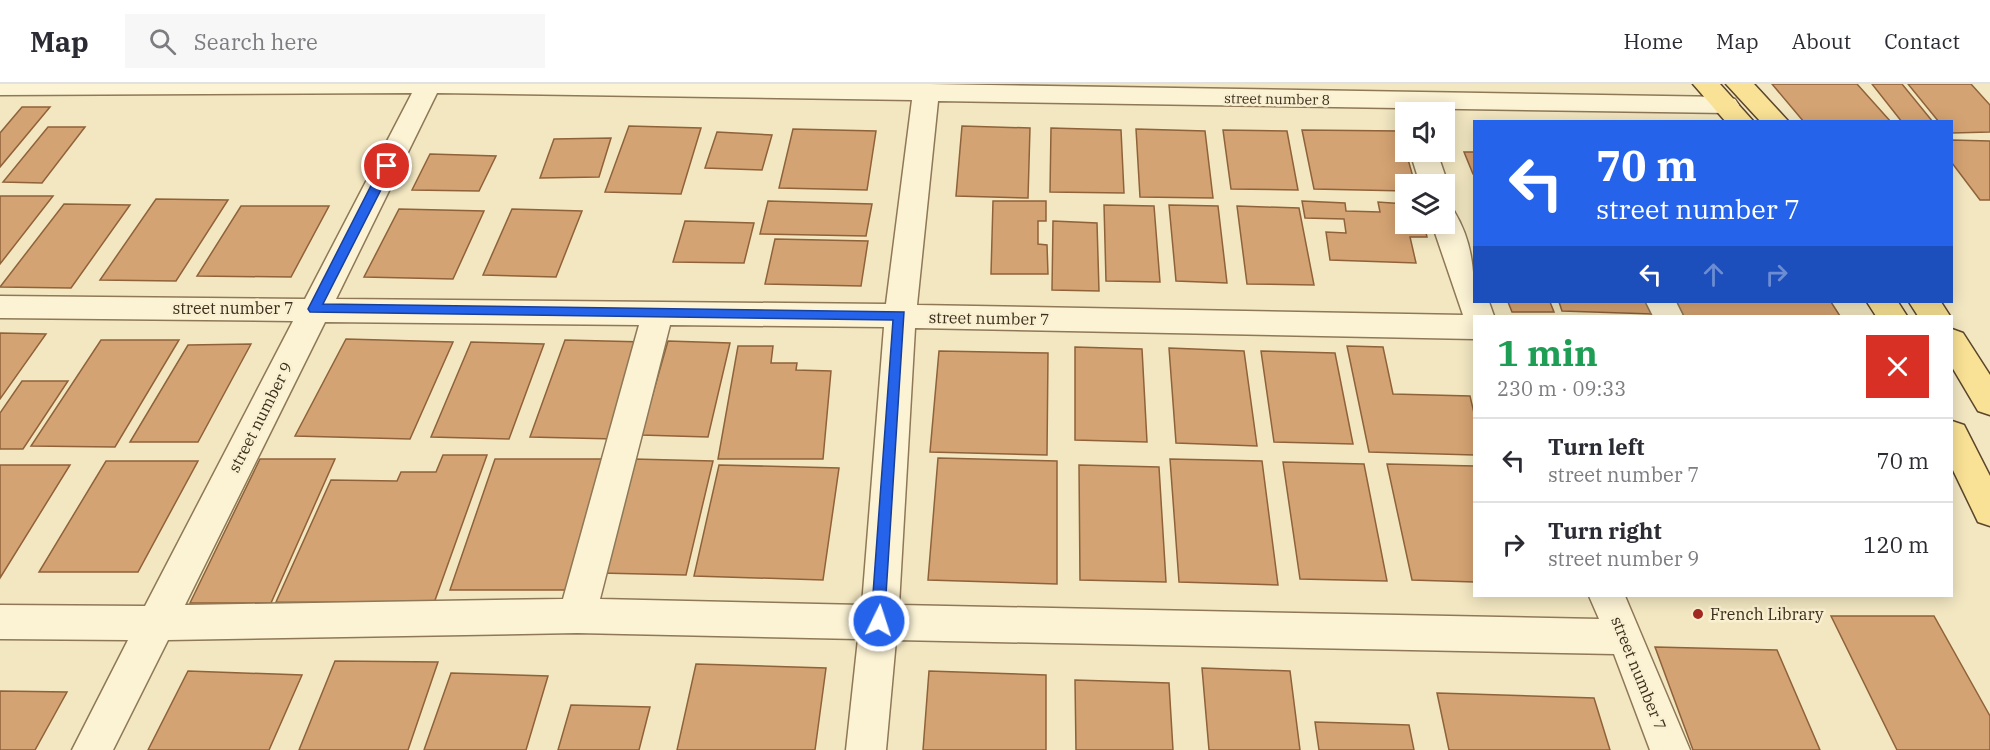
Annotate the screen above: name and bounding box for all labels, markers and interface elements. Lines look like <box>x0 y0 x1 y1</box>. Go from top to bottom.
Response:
search box <box>125 14 545 68</box>
text: Map <box>30 23 89 60</box>
icon: search <box>146 25 179 58</box>
text: Search here <box>194 27 318 56</box>
text: Home <box>1623 27 1683 55</box>
text: Map <box>1716 27 1759 55</box>
text: About <box>1792 27 1851 55</box>
text: Contact <box>1884 27 1960 55</box>
street label: street number 8 <box>1224 89 1330 109</box>
map controls <box>1395 102 1455 234</box>
button: sound <box>1395 102 1455 162</box>
text: 70 m <box>1596 138 1697 193</box>
pin <box>361 140 412 191</box>
icon: left <box>1497 144 1575 222</box>
icon: arrive <box>370 149 403 182</box>
button: layers <box>1395 174 1455 234</box>
text: street number 7 <box>1596 191 1800 226</box>
icon: left <box>1634 258 1667 291</box>
icon: ahead <box>1697 258 1730 291</box>
icon: right <box>1760 258 1793 291</box>
street label: street number 7 <box>172 298 294 318</box>
street label: street number 7 <box>928 307 1050 329</box>
text: 1 min <box>1497 329 1598 376</box>
button: close <box>1866 335 1929 398</box>
street label: street number 9 <box>224 359 296 475</box>
text: 230 m · 09:33 <box>1497 375 1626 402</box>
text: Turn left <box>1548 432 1644 461</box>
icon: left <box>1497 444 1530 477</box>
text: 70 m <box>1877 446 1929 475</box>
text: street number 7 <box>1548 461 1699 488</box>
text: Turn right <box>1548 516 1662 545</box>
icon: right <box>1497 528 1530 561</box>
text: 120 m <box>1863 530 1929 559</box>
text: street number 9 <box>1548 545 1699 572</box>
position arrow <box>847 589 911 653</box>
place label: French Library <box>1710 604 1824 624</box>
marker: French Library <box>1691 607 1705 621</box>
street label: street number 7 <box>1607 613 1671 733</box>

